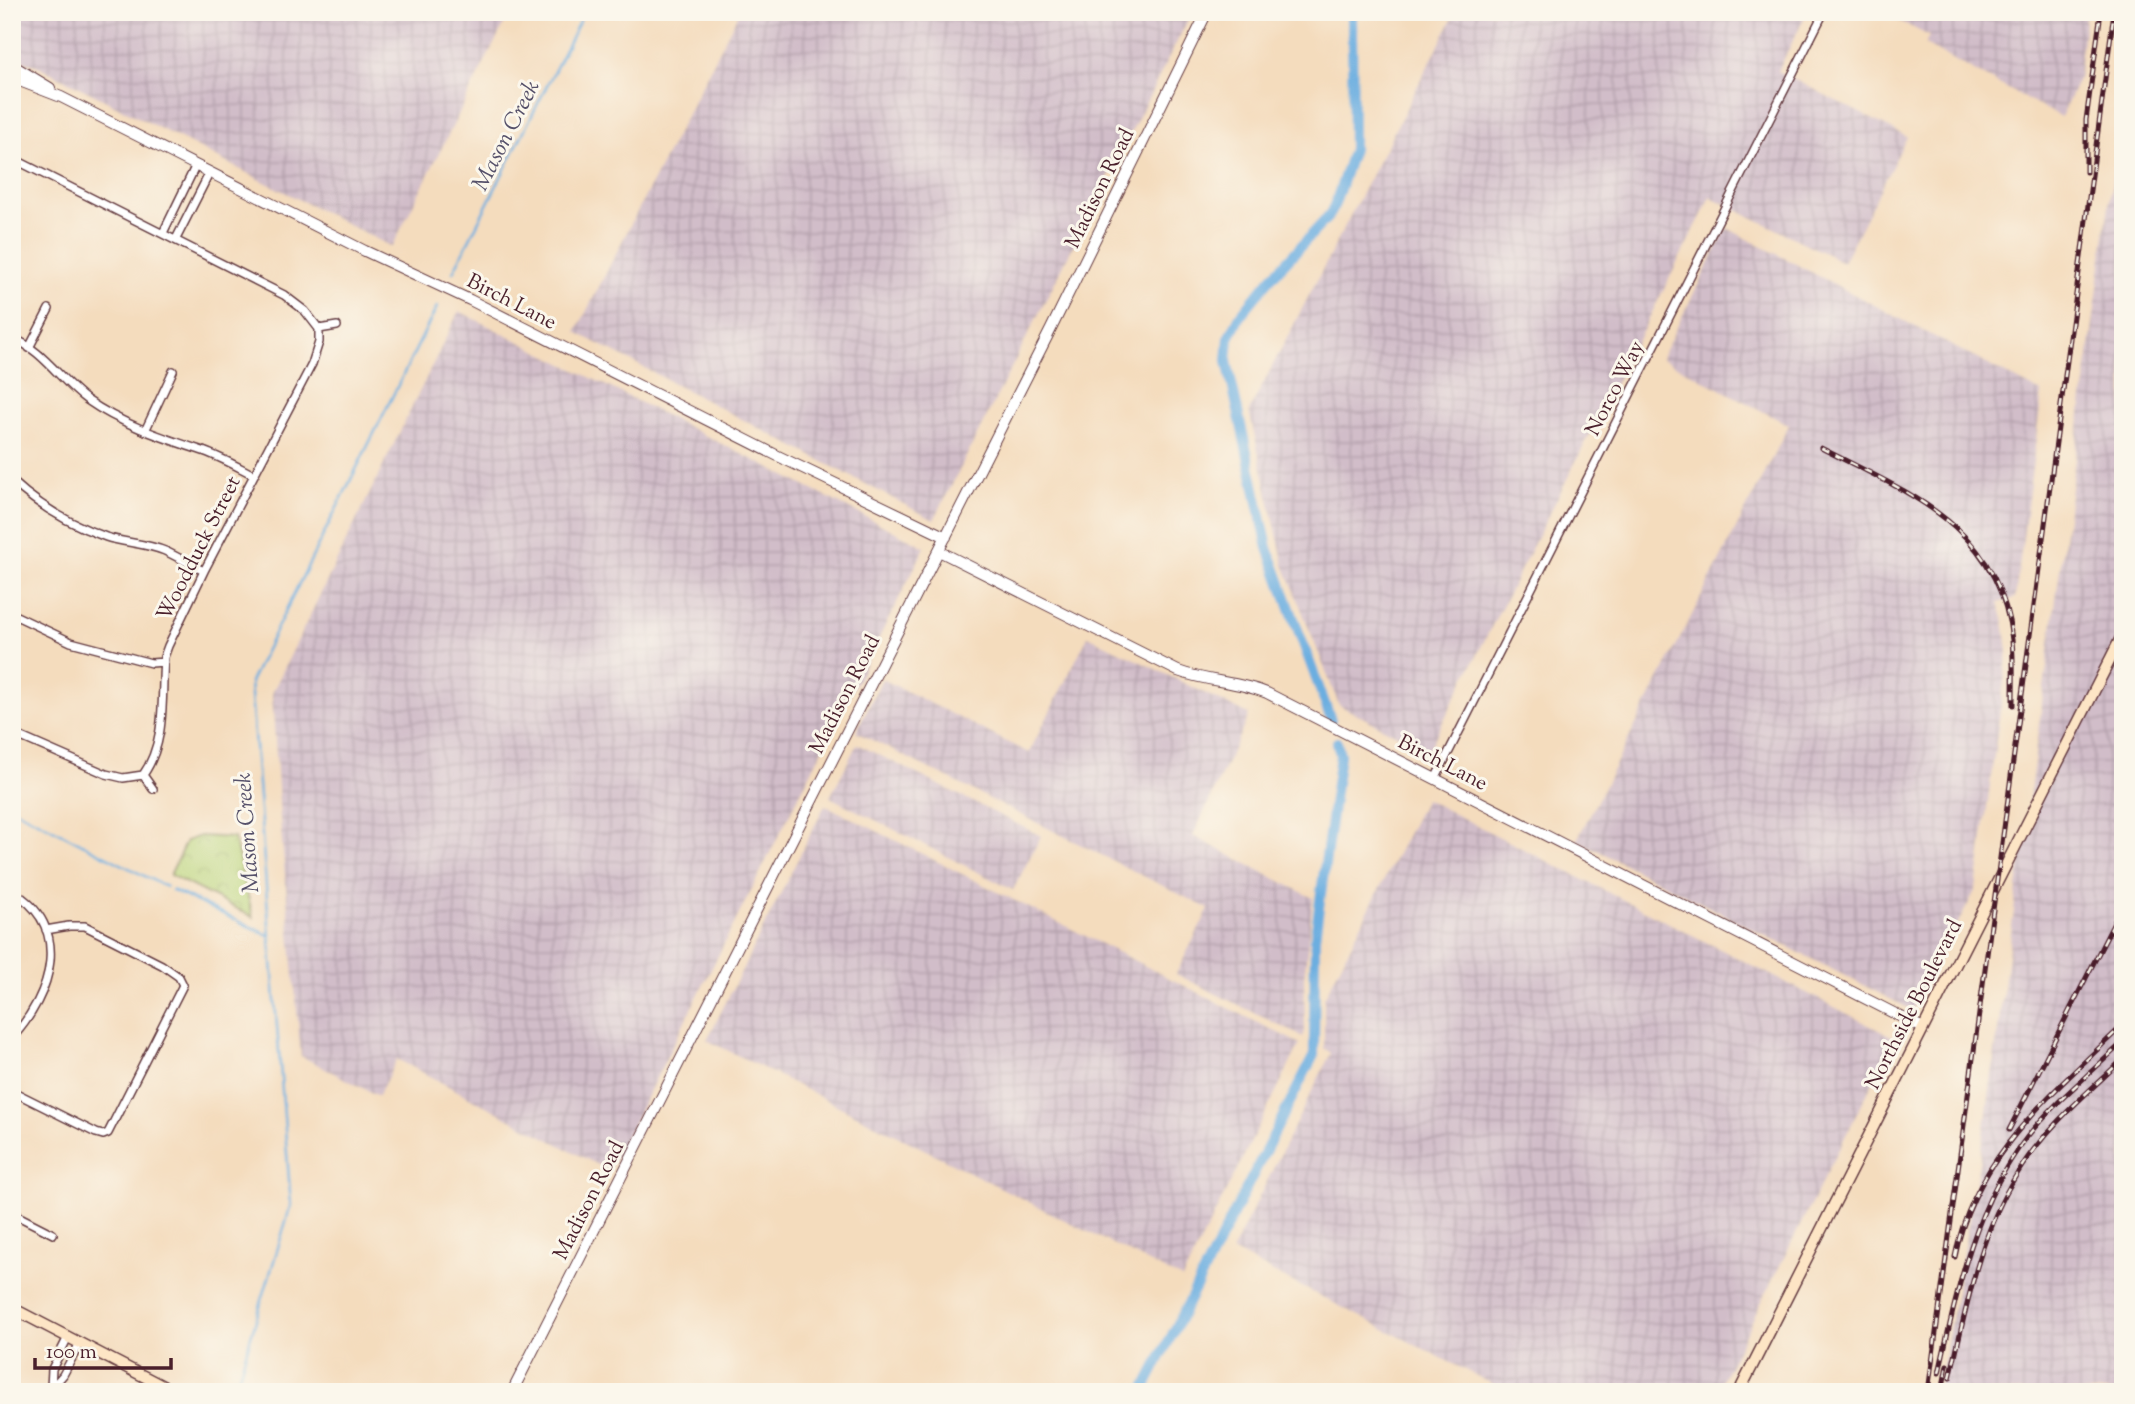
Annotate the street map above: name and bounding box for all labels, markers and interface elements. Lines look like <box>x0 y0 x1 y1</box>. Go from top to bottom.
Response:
water label: Mason Creek <box>465 75 549 197</box>
street label: Madison Road <box>1059 124 1143 254</box>
street label: Birch Lane <box>461 267 561 338</box>
street label: Norco Way <box>1579 336 1653 442</box>
street label: Woodduck Street <box>150 471 249 627</box>
street label: Madison Road <box>803 630 889 760</box>
street label: Birch Lane <box>1392 728 1492 799</box>
water label: Mason Creek <box>228 772 269 894</box>
street label: Northside Boulevard <box>1859 914 1971 1095</box>
street label: Madison Road <box>547 1136 633 1266</box>
scale bar <box>35 1327 172 1371</box>
text: 100 m <box>46 1338 97 1368</box>

